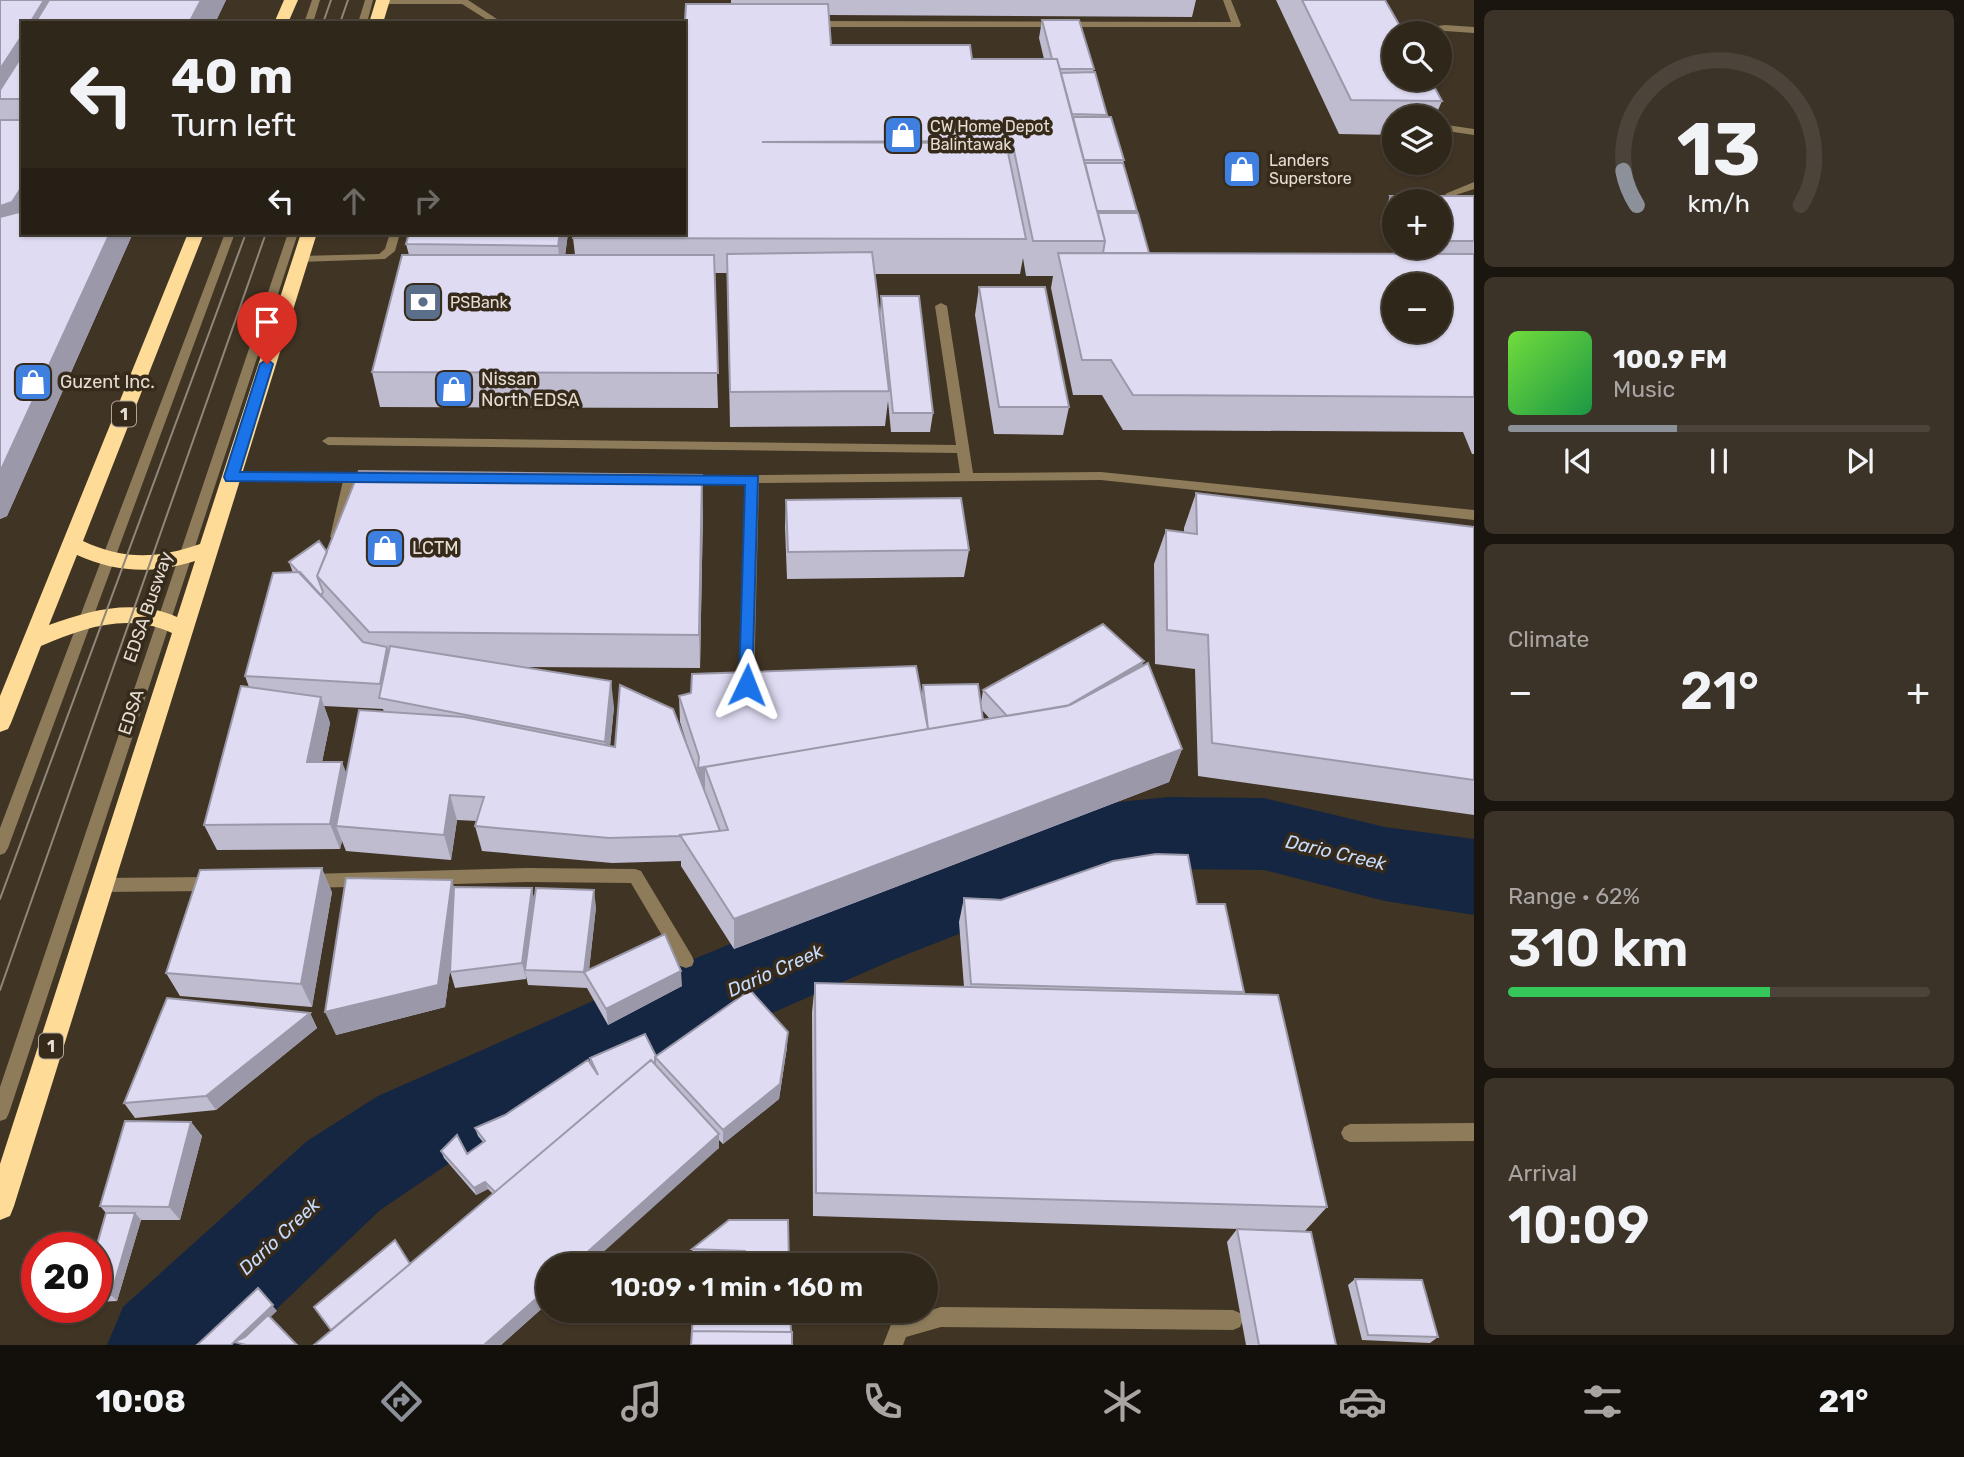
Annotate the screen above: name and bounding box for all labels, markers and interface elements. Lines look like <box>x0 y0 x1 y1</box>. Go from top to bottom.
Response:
map controls <box>1382 21 1452 343</box>
button: search <box>1382 21 1452 91</box>
text: 40 m <box>171 47 293 105</box>
icon: left <box>56 49 147 140</box>
button: layers <box>1382 105 1452 175</box>
text: Turn left <box>171 106 296 144</box>
text: 13 <box>1677 107 1761 193</box>
shop icon: CW Home Depot Balintawak <box>882 114 924 156</box>
place label: CW Home Depot Balintawak <box>930 117 1050 154</box>
shop icon: Landers Superstore <box>1221 148 1263 190</box>
place label: Landers Superstore <box>1269 151 1352 188</box>
icon: left <box>262 182 300 220</box>
icon: ahead <box>335 182 373 220</box>
icon: right <box>408 182 446 220</box>
text: km/h <box>1688 188 1750 217</box>
button: + <box>1382 189 1452 259</box>
button: − <box>1382 273 1452 343</box>
bank icon: PSBank <box>402 281 444 323</box>
pin <box>237 292 297 364</box>
place label: PSBank <box>450 293 508 312</box>
icon: arrive <box>248 303 286 341</box>
text: 100.9 FM <box>1613 344 1727 375</box>
shop icon: Guzent Inc. <box>12 361 54 403</box>
shop icon: Nissan North EDSA <box>433 368 475 410</box>
place label: Nissan North EDSA <box>481 368 579 411</box>
place label: Guzent Inc. <box>60 371 155 393</box>
text: Music <box>1613 375 1675 403</box>
road number: 1 <box>112 402 136 426</box>
icon: previous <box>1559 442 1597 480</box>
icon: pause <box>1700 442 1738 480</box>
icon: next <box>1841 442 1879 480</box>
shop icon: LCTM <box>364 527 406 569</box>
place label: LCTM <box>412 537 459 559</box>
street label: EDSA Busway <box>119 549 177 665</box>
text: Climate <box>1508 625 1589 653</box>
position arrow <box>710 648 784 722</box>
text: 21° <box>1680 660 1759 722</box>
text: − <box>1508 669 1533 715</box>
text: + <box>1906 669 1930 715</box>
street label: EDSA <box>113 687 149 737</box>
water label: Dario Creek <box>1283 830 1389 875</box>
text: Range · 62% <box>1508 882 1640 910</box>
text: 310 km <box>1508 917 1689 979</box>
water label: Dario Creek <box>724 939 827 1002</box>
road number: 1 <box>39 1034 63 1058</box>
text: Arrival <box>1508 1159 1577 1187</box>
water label: Dario Creek <box>234 1193 325 1280</box>
text: 10:09 <box>1508 1194 1650 1256</box>
speed limit sign: 20 <box>21 1232 112 1323</box>
text: 10:09 · 1 min · 160 m <box>611 1272 863 1303</box>
icon: directions <box>377 1377 426 1426</box>
icon: music <box>617 1377 666 1426</box>
icon: phone <box>858 1377 907 1426</box>
icon: climate <box>1098 1377 1147 1426</box>
icon: car <box>1338 1377 1387 1426</box>
icon: filters <box>1578 1377 1627 1426</box>
text: 10:08 <box>96 1382 186 1420</box>
text: 21° <box>1818 1382 1868 1420</box>

